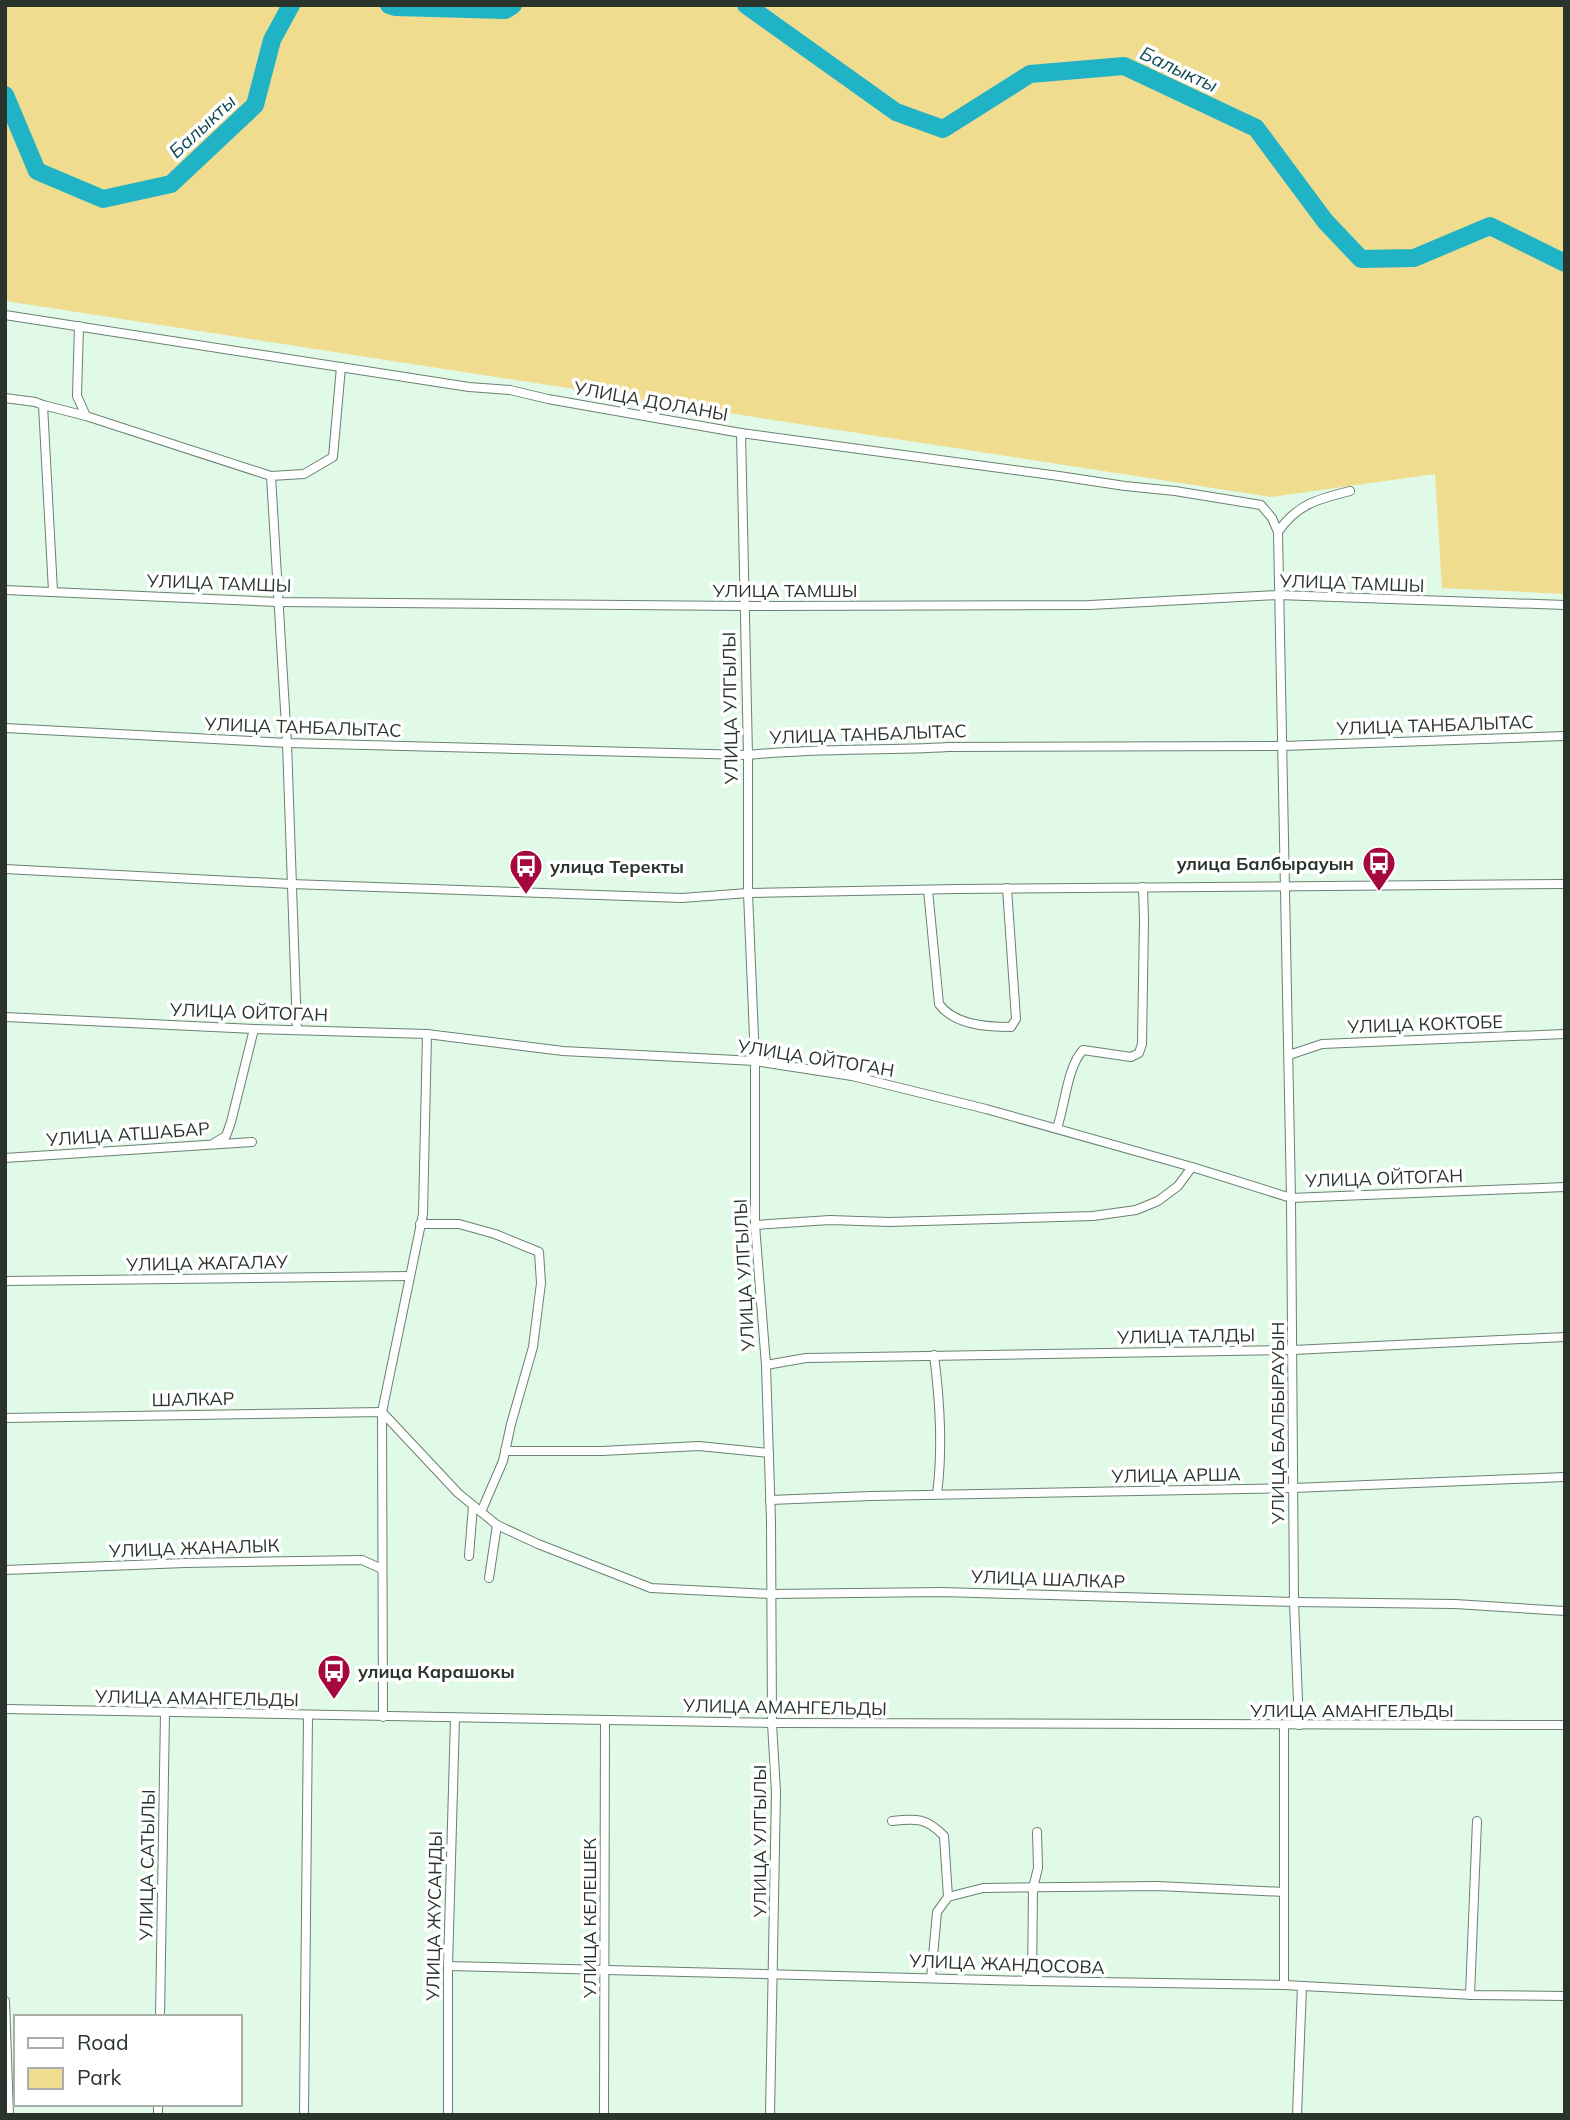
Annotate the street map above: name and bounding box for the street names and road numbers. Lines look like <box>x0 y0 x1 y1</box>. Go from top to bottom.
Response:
street label: УЛИЦА ДОЛАНЫ <box>571 376 730 426</box>
street label: УЛИЦА ТАМШЫ <box>145 569 292 597</box>
street label: УЛИЦА ТАМШЫ <box>1278 569 1425 597</box>
street label: УЛИЦА ТАМШЫ <box>712 579 857 602</box>
street label: УЛИЦА УЛГЫЛЫ <box>717 632 743 785</box>
street label: УЛИЦА ТАНБАЛЫТАС <box>1335 710 1534 740</box>
street label: УЛИЦА ТАНБАЛЫТАС <box>203 712 402 742</box>
street label: УЛИЦА ТАНБАЛЫТАС <box>768 719 967 749</box>
street label: УЛИЦА ОЙТОГАН <box>169 998 328 1026</box>
street label: УЛИЦА КОКТОБЕ <box>1346 1010 1503 1038</box>
street label: УЛИЦА ОЙТОГАН <box>735 1034 896 1082</box>
street label: УЛИЦА АТШАБАР <box>44 1117 211 1151</box>
street label: УЛИЦА ОЙТОГАН <box>1304 1164 1463 1192</box>
street label: УЛИЦА УЛГЫЛЫ <box>729 1198 760 1353</box>
street label: УЛИЦА ЖАГАЛАУ <box>125 1250 288 1276</box>
street label: УЛИЦА БАЛБЫРАУЫН <box>1266 1322 1289 1525</box>
street label: УЛИЦА ТАЛДЫ <box>1116 1323 1255 1349</box>
street label: ШАЛКАР <box>151 1387 235 1411</box>
street label: УЛИЦА АРША <box>1110 1462 1241 1488</box>
street label: УЛИЦА ЖАНАЛЫК <box>107 1534 280 1563</box>
street label: УЛИЦА ШАЛКАР <box>969 1565 1126 1593</box>
street label: УЛИЦА АМАНГЕЛЬДЫ <box>94 1685 299 1711</box>
street label: УЛИЦА АМАНГЕЛЬДЫ <box>682 1694 887 1720</box>
street label: УЛИЦА АМАНГЕЛЬДЫ <box>1249 1699 1454 1722</box>
street label: УЛИЦА УЛГЫЛЫ <box>748 1765 771 1918</box>
street label: УЛИЦА САТЫЛЫ <box>134 1789 160 1942</box>
street label: УЛИЦА ЖУСАНДЫ <box>421 1831 447 2002</box>
street label: УЛИЦА КЕЛЕШЕК <box>578 1838 601 1999</box>
street label: УЛИЦА ЖАНДОСОВА <box>908 1949 1105 1979</box>

